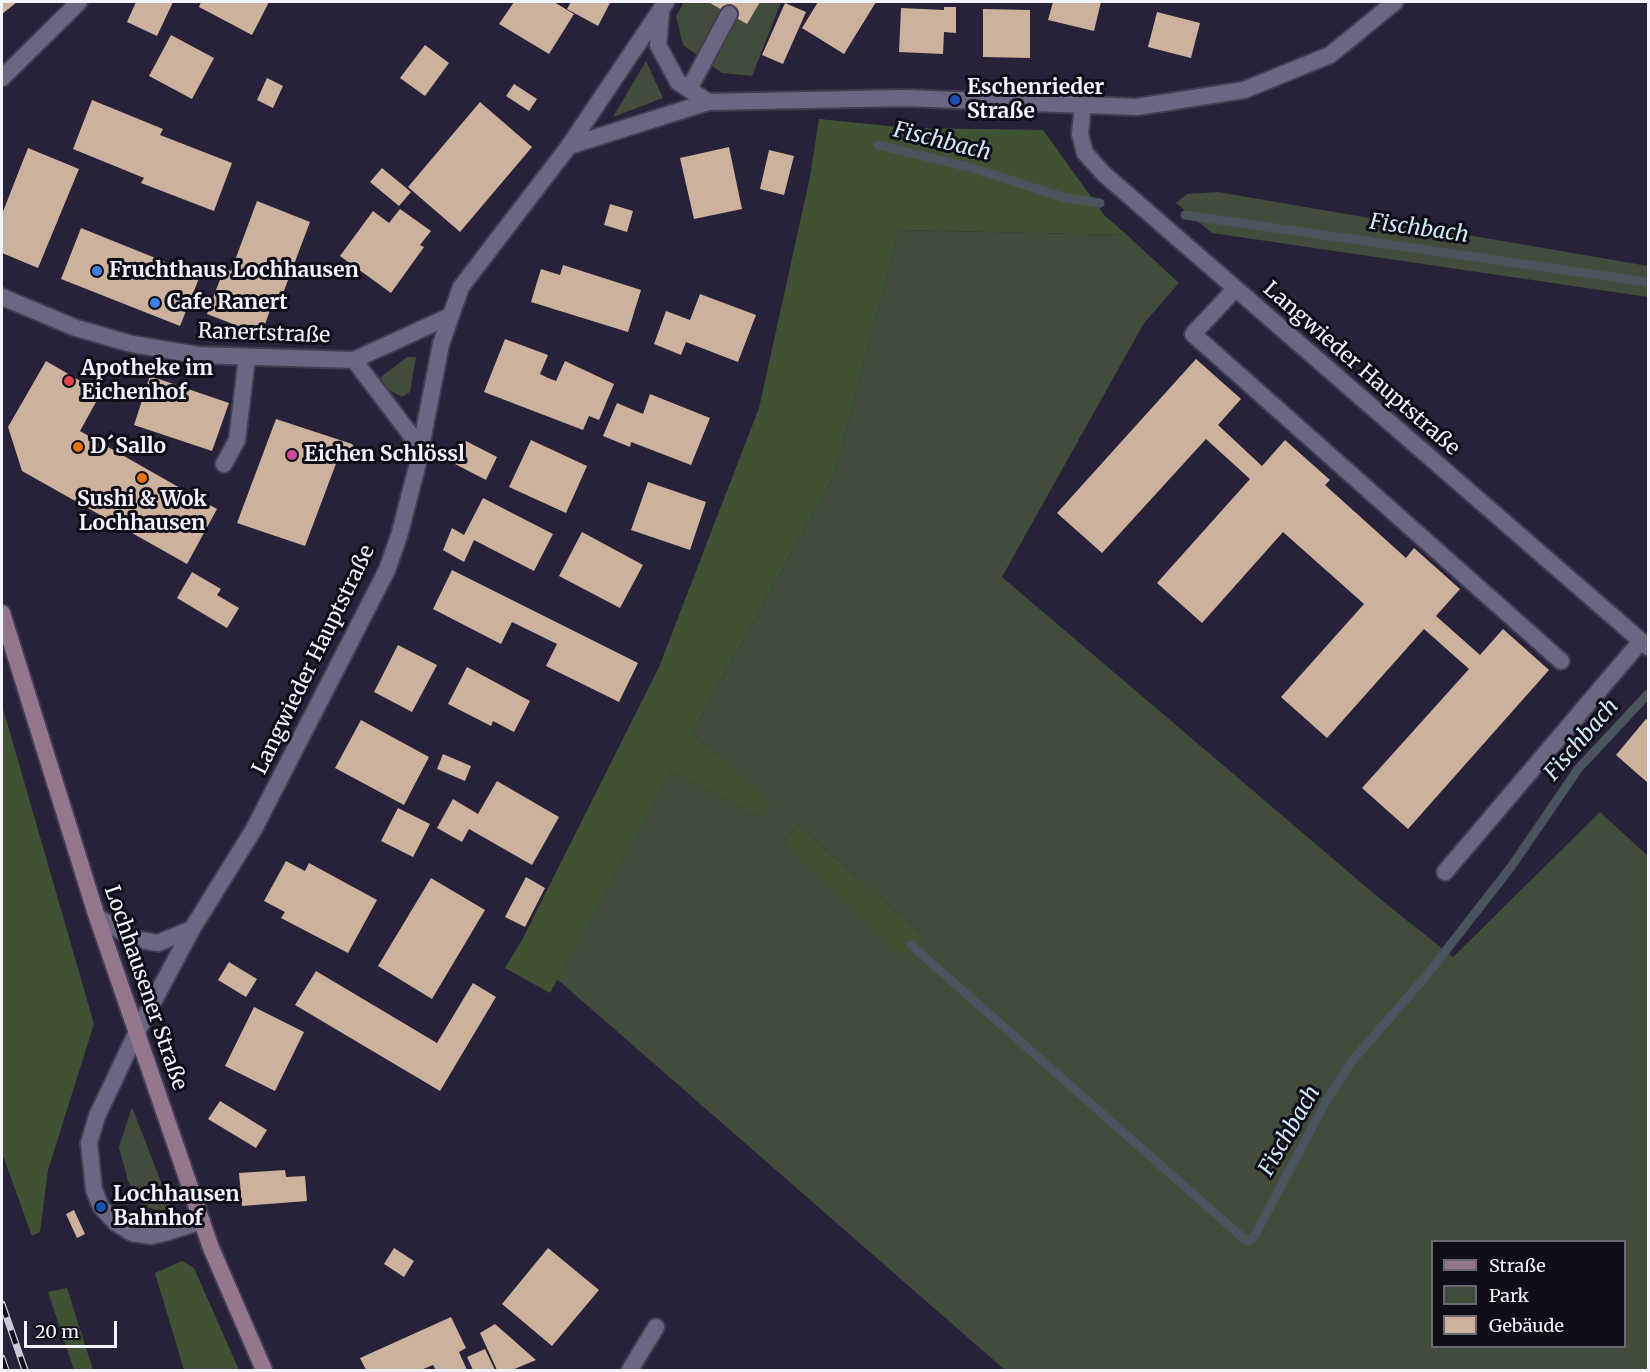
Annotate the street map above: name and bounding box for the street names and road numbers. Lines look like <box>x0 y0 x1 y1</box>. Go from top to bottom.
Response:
street label: Langwieder Hauptstraße <box>1258 277 1464 461</box>
street label: Ranertstraße <box>197 319 331 349</box>
street label: Langwieder Hauptstraße <box>247 541 381 779</box>
street label: Lochhausener Straße <box>98 882 192 1094</box>

